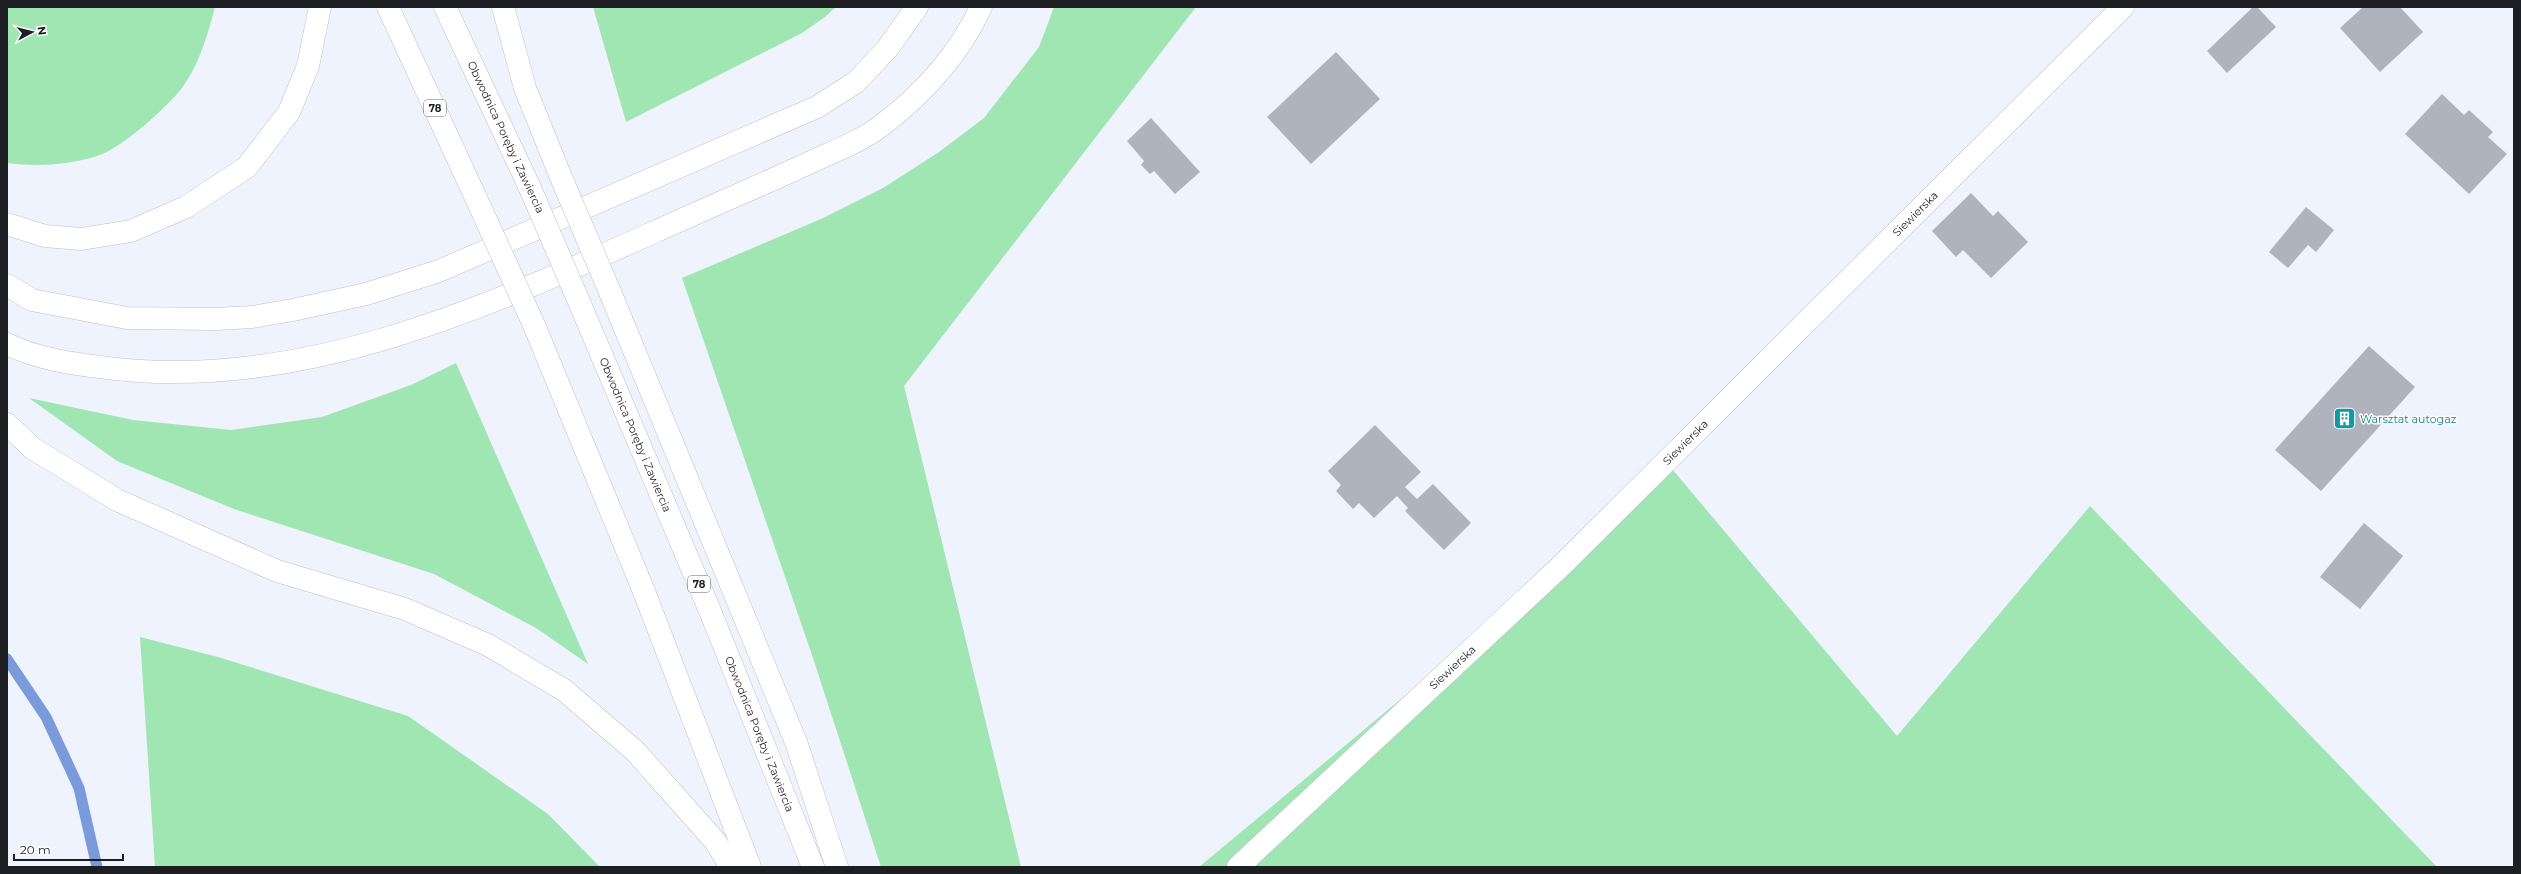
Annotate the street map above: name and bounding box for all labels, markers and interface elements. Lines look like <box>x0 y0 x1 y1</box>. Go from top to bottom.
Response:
north arrow <box>12 12 52 52</box>
text: N <box>34 26 49 36</box>
street label: Obwodnica Poręby i Zawiercia <box>464 59 548 215</box>
road number: 78 <box>424 100 446 116</box>
street label: Siewierska <box>1890 188 1941 239</box>
street label: Obwodnica Poręby i Zawiercia <box>596 355 674 514</box>
building icon: Warsztat autogaz <box>2332 406 2358 432</box>
place label: Warsztat autogaz <box>2360 412 2457 426</box>
street label: Siewierska <box>1660 417 1711 468</box>
road number: 78 <box>688 576 710 592</box>
street label: Siewierska <box>1426 642 1478 692</box>
street label: Obwodnica Poręby i Zawiercia <box>722 654 797 814</box>
scale bar <box>14 836 123 862</box>
text: 20 m <box>20 842 51 857</box>

